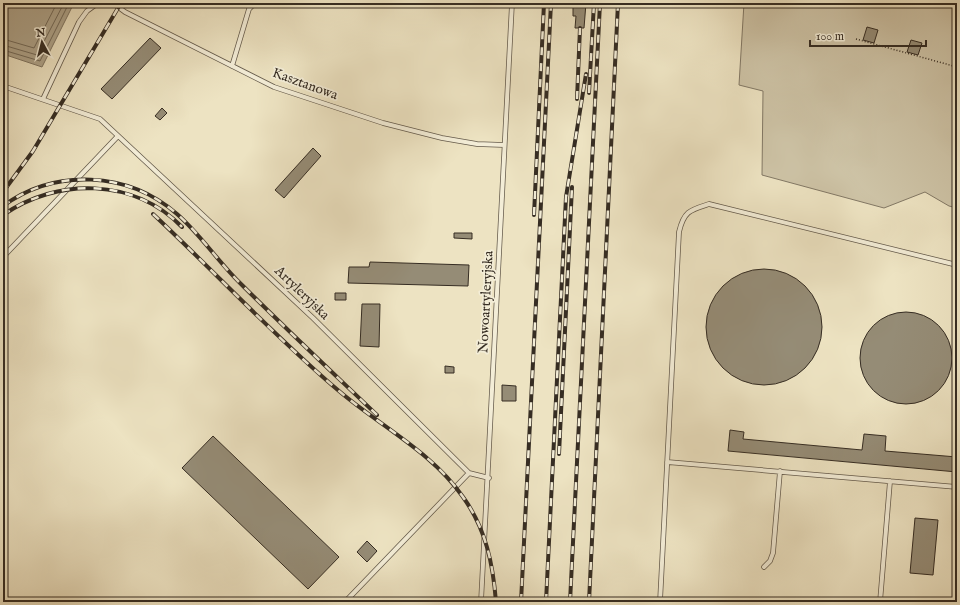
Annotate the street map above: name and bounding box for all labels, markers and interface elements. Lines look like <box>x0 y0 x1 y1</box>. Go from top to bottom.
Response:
north arrow <box>22 22 62 62</box>
scale bar <box>810 22 926 48</box>
text: N <box>34 25 47 41</box>
text: 100 m <box>816 29 844 44</box>
street label: Kasztanowa <box>270 64 341 105</box>
street label: Nowoartyleryjska <box>474 249 498 354</box>
street label: Artyleryjska <box>270 261 334 325</box>

